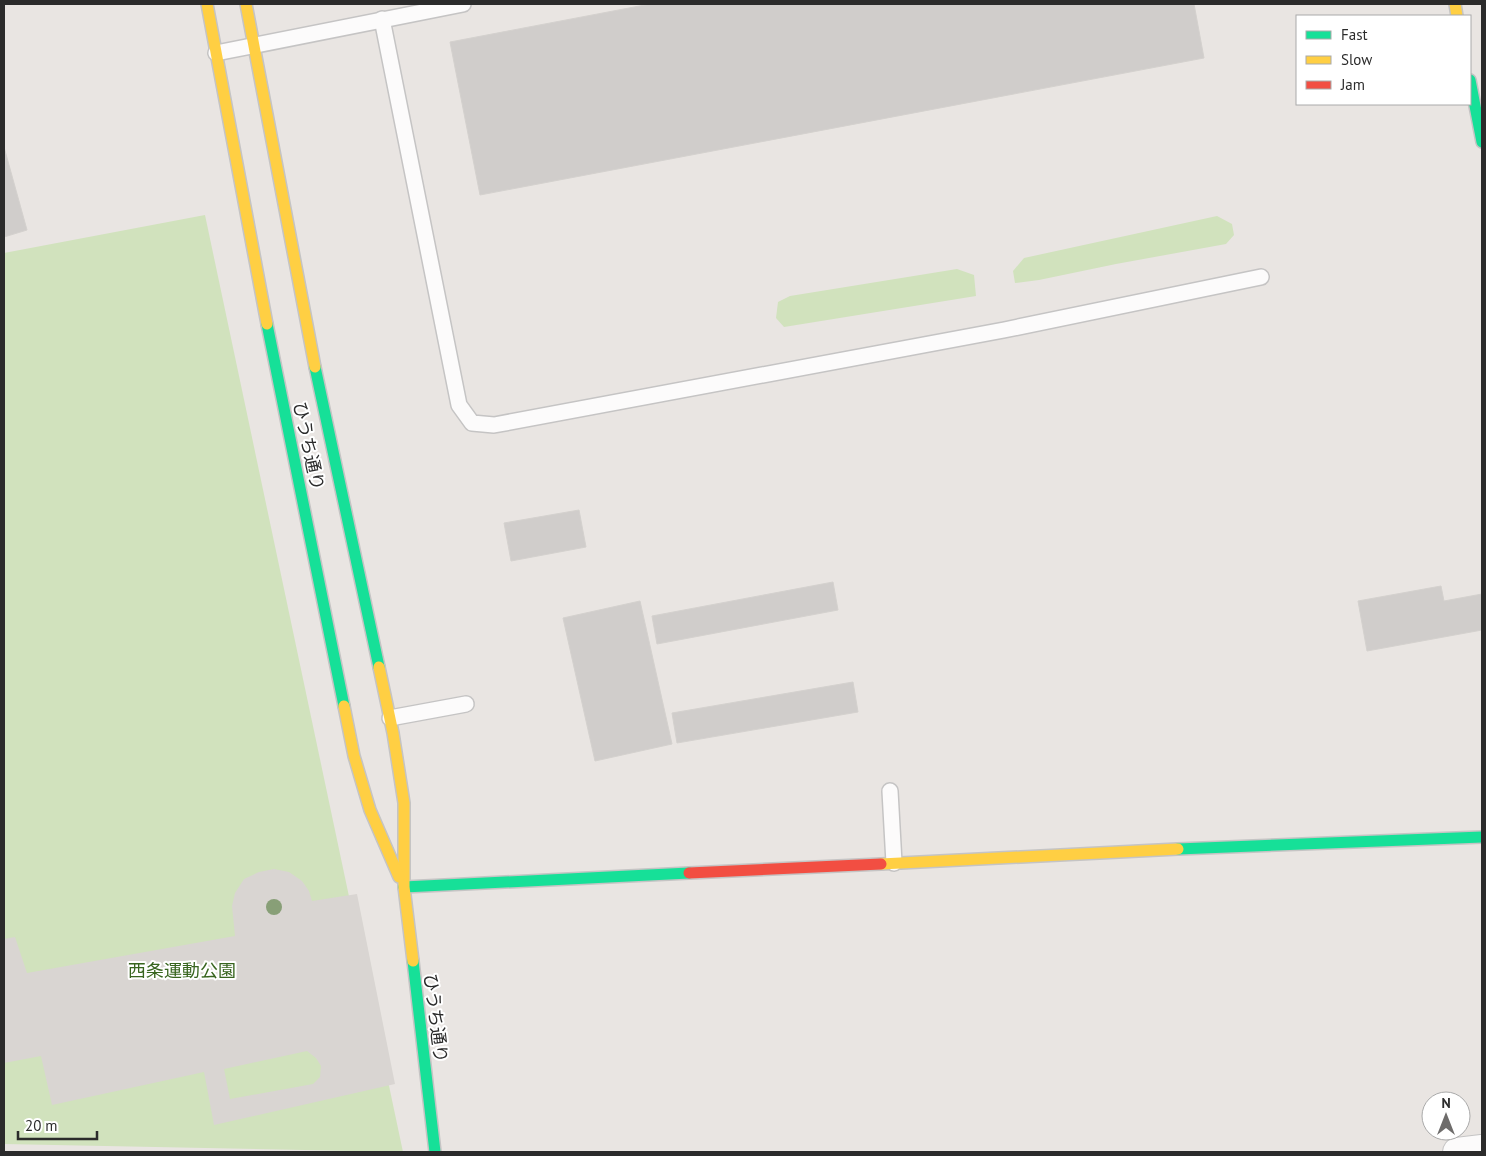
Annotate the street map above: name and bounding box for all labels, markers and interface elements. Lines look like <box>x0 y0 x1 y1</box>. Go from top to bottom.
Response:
legend <box>1296 15 1471 105</box>
text: Fast <box>1341 25 1368 44</box>
text: Slow <box>1341 50 1372 69</box>
text: Jam <box>1340 75 1365 94</box>
street label: ひうち通り <box>288 400 330 492</box>
park label: 西条運動公園 <box>128 959 236 982</box>
street label: ひうち通り <box>419 972 453 1064</box>
north arrow <box>1421 1091 1471 1141</box>
text: N <box>1441 1094 1451 1112</box>
scale bar <box>18 1108 96 1140</box>
text: 20 m <box>25 1116 58 1135</box>

